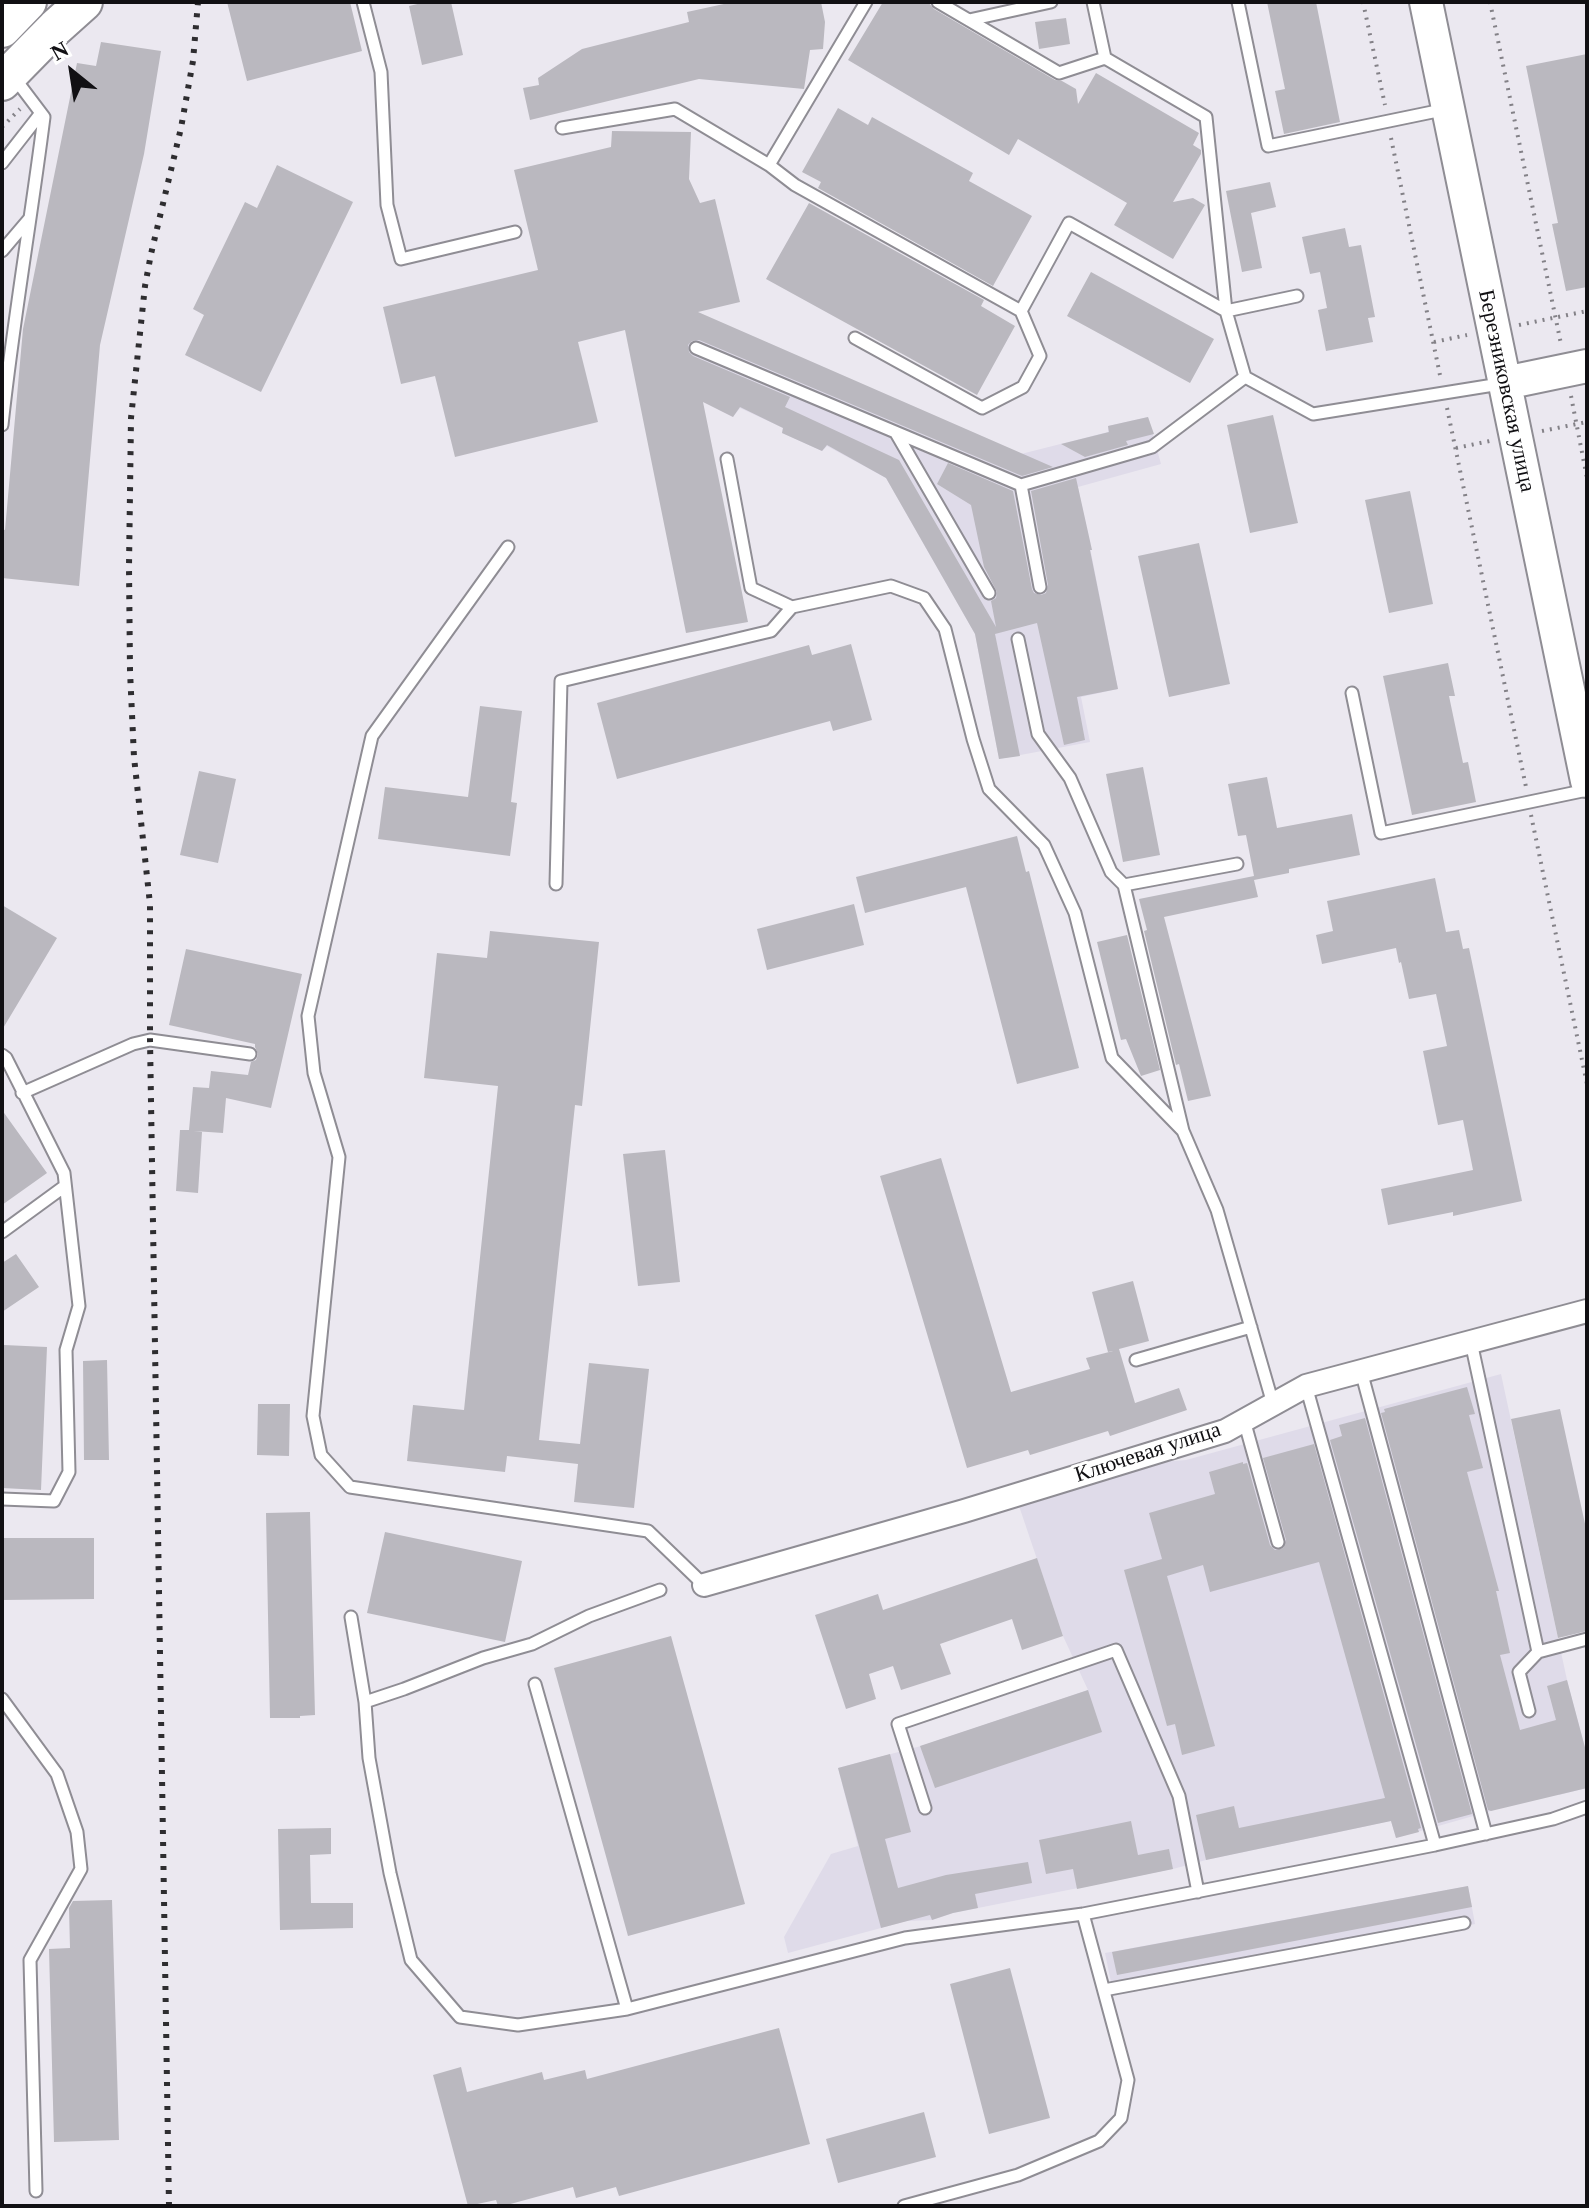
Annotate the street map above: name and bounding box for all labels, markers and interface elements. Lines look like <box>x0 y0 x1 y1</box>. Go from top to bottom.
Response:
north arrow <box>32 32 112 112</box>
text: N <box>47 36 73 66</box>
street label: Березниковская улица <box>1472 287 1540 495</box>
street label: Ключевая улица <box>1072 1417 1224 1489</box>

